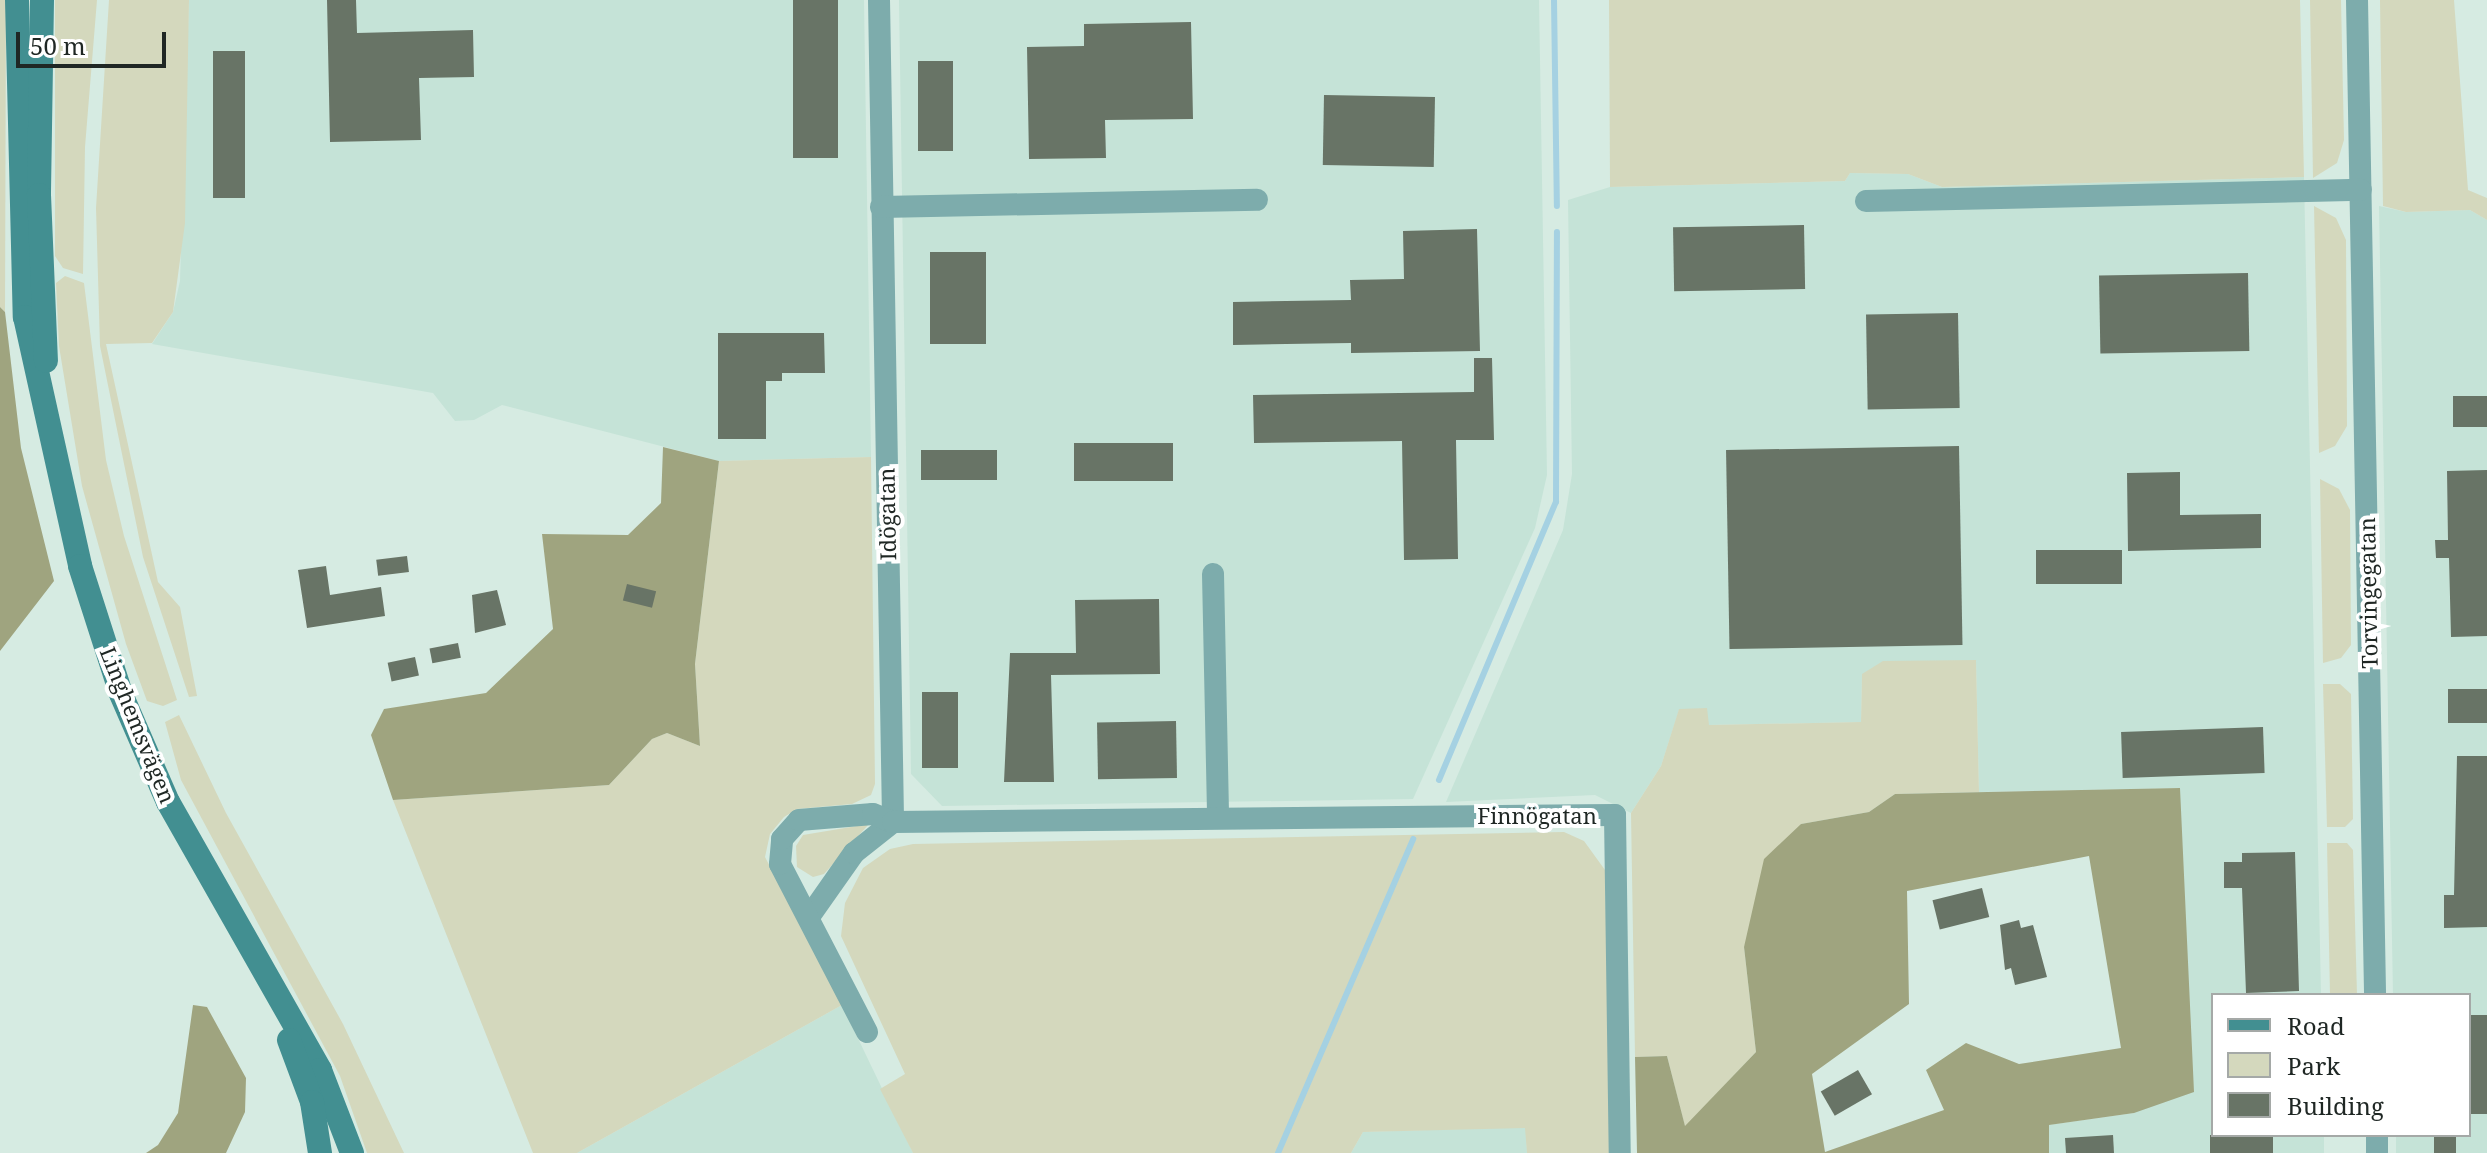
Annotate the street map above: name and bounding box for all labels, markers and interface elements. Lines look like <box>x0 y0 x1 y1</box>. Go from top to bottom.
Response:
scale bar <box>20 16 170 66</box>
text: 50 m <box>30 29 86 62</box>
street label: Idögatan <box>873 467 901 561</box>
street label: Torvingegatan <box>2353 517 2383 669</box>
street label: Linghemsvägen <box>95 643 181 807</box>
street label: Finnögatan <box>1477 803 1597 829</box>
legend <box>2211 993 2471 1137</box>
text: Road <box>2287 1009 2345 1042</box>
text: Park <box>2287 1049 2340 1082</box>
text: Building <box>2287 1089 2384 1122</box>

